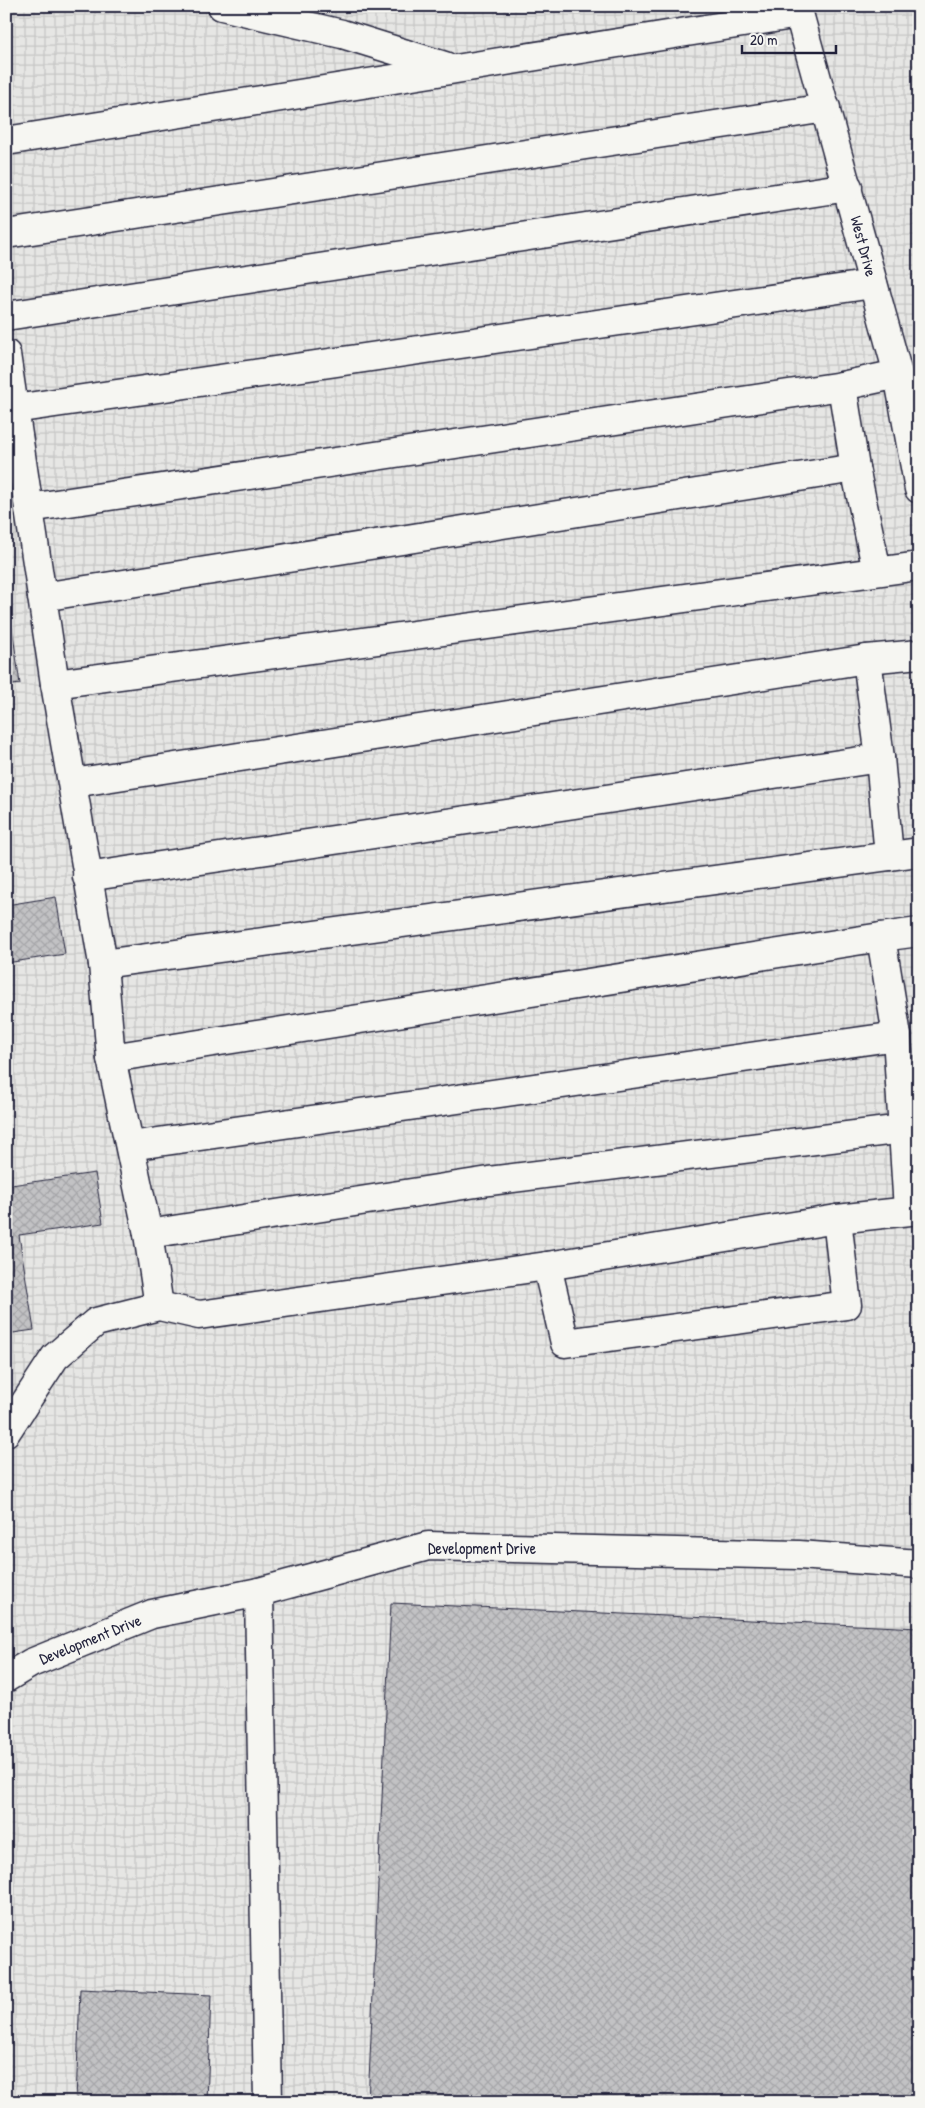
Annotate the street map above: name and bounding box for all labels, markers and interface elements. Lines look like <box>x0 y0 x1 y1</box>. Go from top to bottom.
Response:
scale bar <box>742 22 836 54</box>
text: 20 m <box>750 29 777 50</box>
street label: West Drive <box>845 213 883 279</box>
street label: Development Drive <box>428 1537 537 1559</box>
street label: Development Drive <box>36 1608 145 1669</box>

